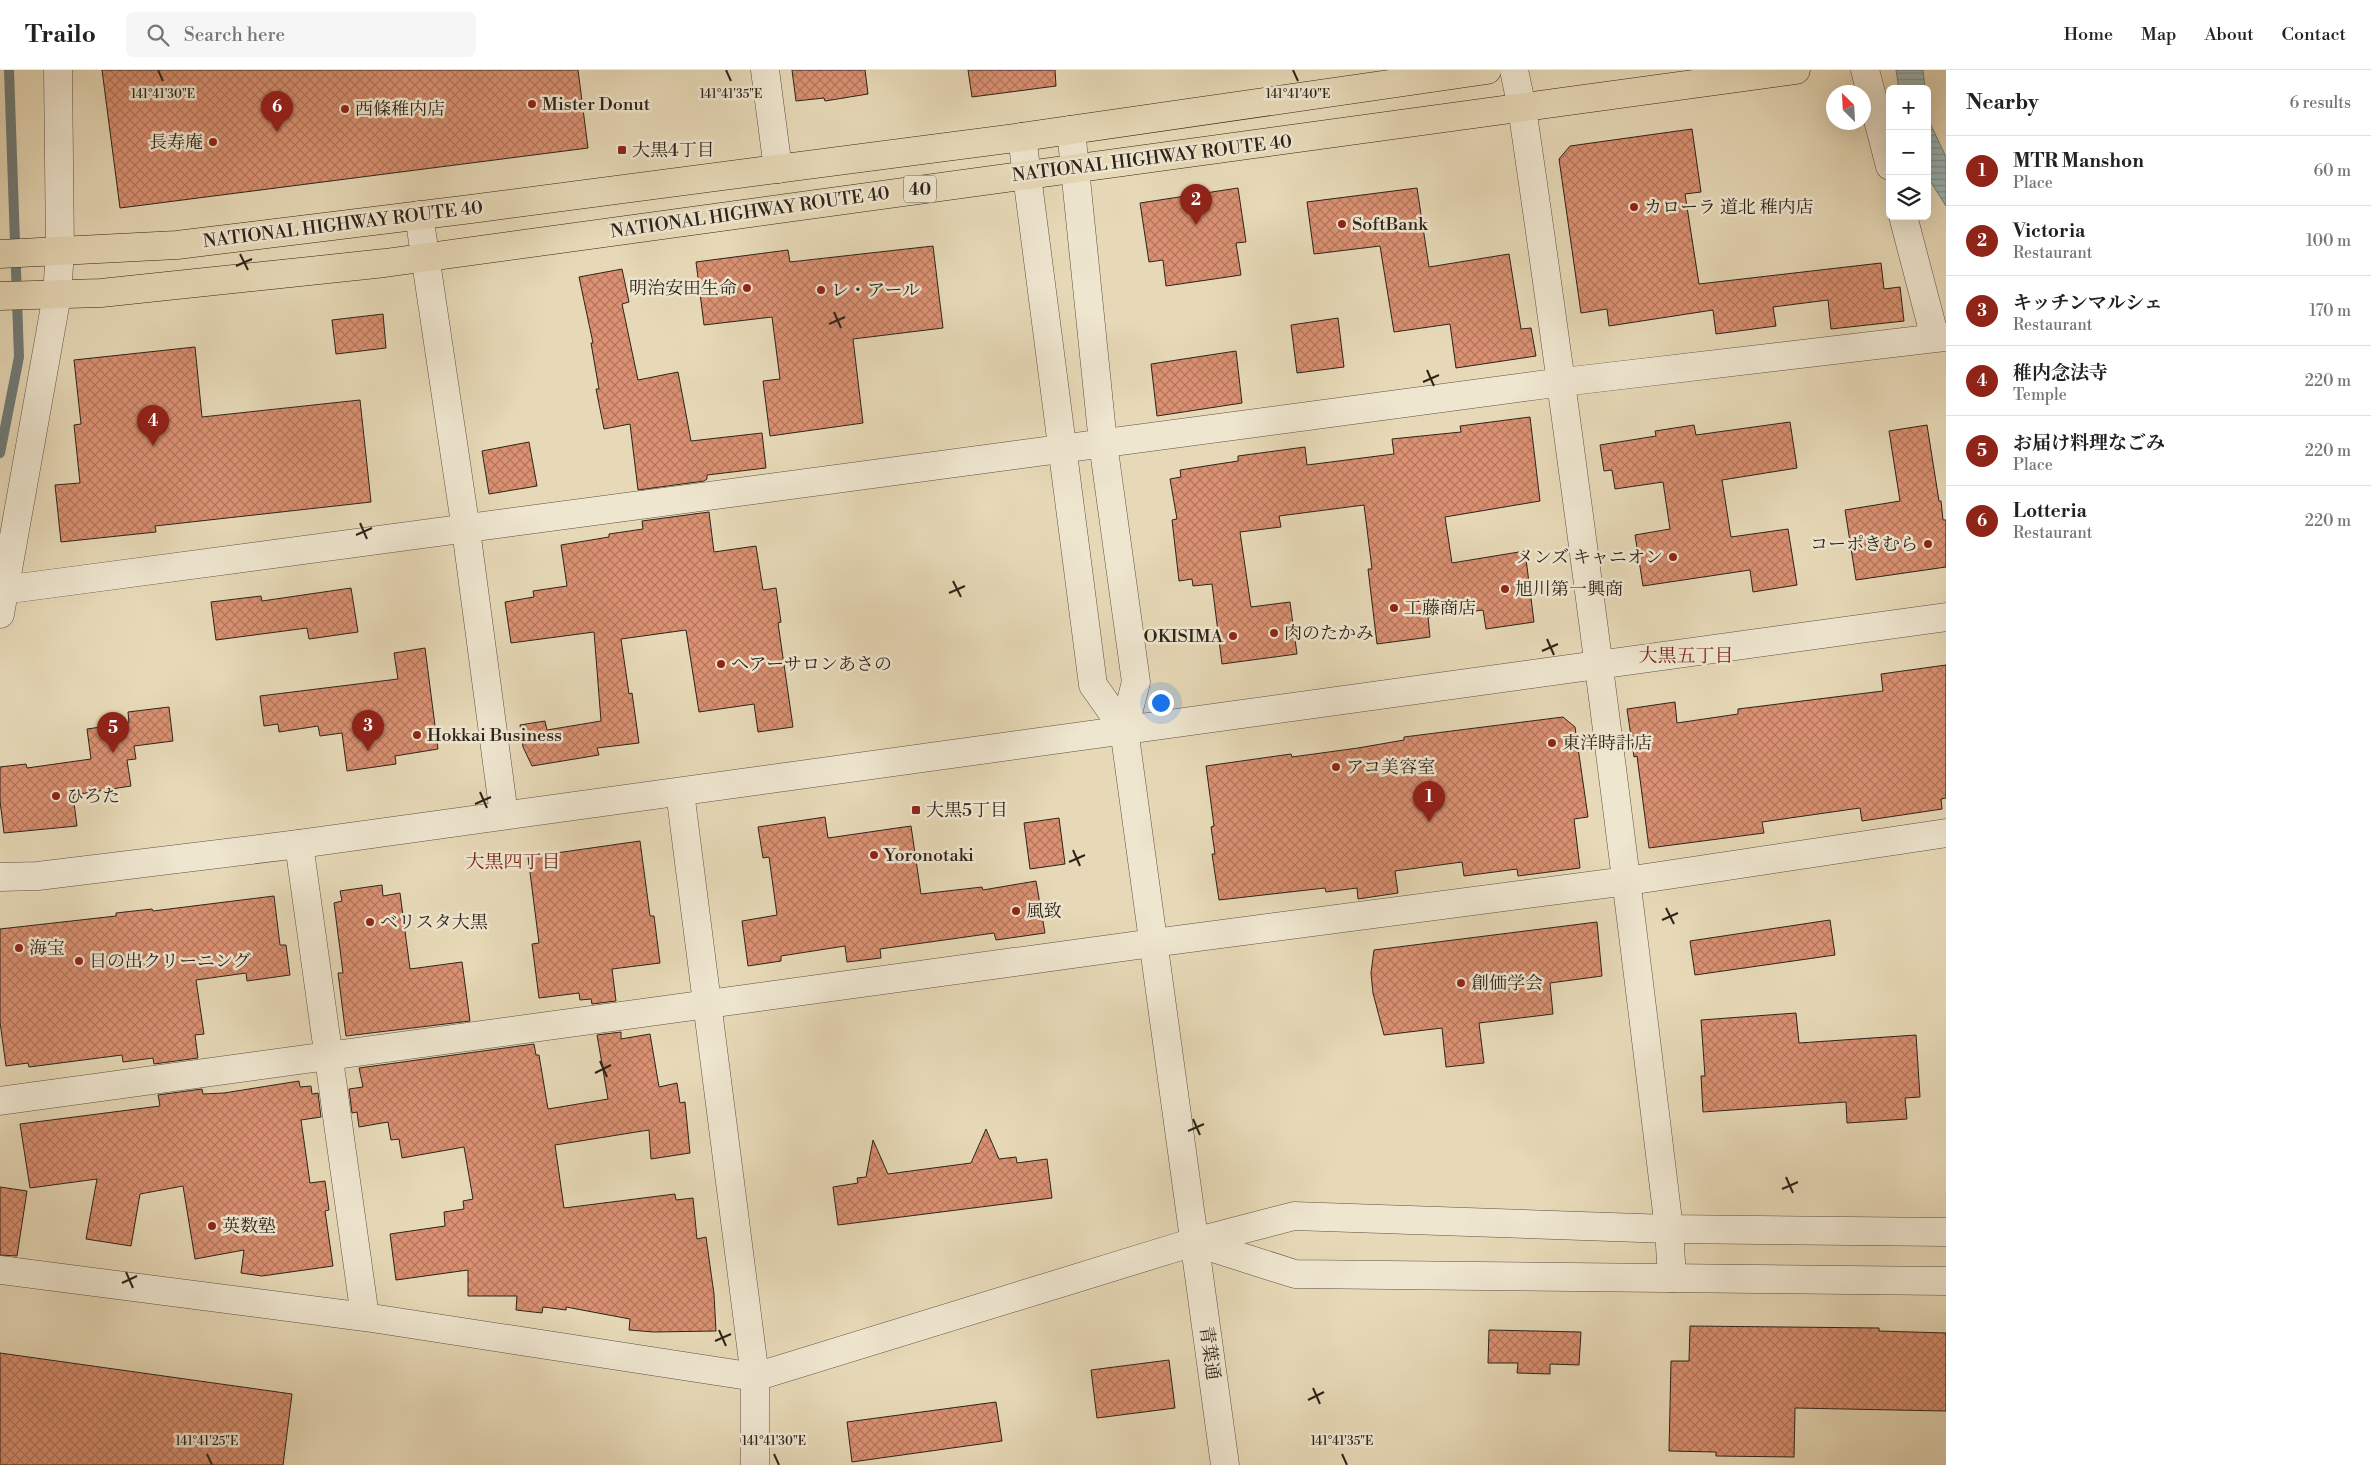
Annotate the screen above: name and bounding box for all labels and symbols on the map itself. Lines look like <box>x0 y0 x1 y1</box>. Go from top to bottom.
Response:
north arrow <box>1826 85 1871 130</box>
text: 141°41'30"E <box>131 87 195 102</box>
text: 141°41'35"E <box>700 87 762 102</box>
text: 141°41'40"E <box>1266 87 1330 102</box>
pin: 6 <box>261 91 293 132</box>
place label: Mister Donut <box>542 93 651 116</box>
place label: 西條稚内店 <box>355 98 445 121</box>
marker: Mister Donut <box>526 98 538 110</box>
marker: 西條稚内店 <box>339 103 351 115</box>
street label: NATIONAL HIGHWAY ROUTE 40 <box>1011 130 1293 187</box>
place label: 長寿庵 <box>149 131 203 154</box>
marker: 長寿庵 <box>207 136 219 148</box>
place label: 大黒4丁目 <box>632 139 715 162</box>
marker: 大黒4丁目 <box>616 144 628 156</box>
road number: 40 <box>904 176 936 202</box>
street label: NATIONAL HIGHWAY ROUTE 40 <box>609 181 891 244</box>
pin: 2 <box>1180 184 1212 225</box>
street label: NATIONAL HIGHWAY ROUTE 40 <box>202 196 484 253</box>
place label: カローラ 道北 稚内店 <box>1644 196 1813 219</box>
marker: カローラ 道北 稚内店 <box>1628 201 1640 213</box>
place label: SoftBank <box>1352 213 1429 236</box>
marker: SoftBank <box>1336 218 1348 230</box>
place label: 明治安田生命 <box>629 277 737 300</box>
place label: レ・アール <box>831 279 920 302</box>
marker: 明治安田生命 <box>741 282 753 294</box>
marker: レ・アール <box>815 284 827 296</box>
pin: 4 <box>137 405 169 446</box>
place label: コーポきむら <box>1810 533 1918 556</box>
marker: コーポきむら <box>1922 538 1934 550</box>
place label: メンズ キャニオン <box>1516 546 1663 569</box>
marker: メンズ キャニオン <box>1667 551 1679 563</box>
place label: 旭川第一興商 <box>1515 578 1623 601</box>
marker: 旭川第一興商 <box>1499 583 1511 595</box>
place label: 工藤商店 <box>1404 597 1476 620</box>
marker: 工藤商店 <box>1388 602 1400 614</box>
place label: 肉のたかみ <box>1284 622 1374 645</box>
place label: OKISIMA <box>1144 625 1224 648</box>
marker: 肉のたかみ <box>1268 627 1280 639</box>
marker: OKISIMA <box>1227 630 1239 642</box>
district label: 大黒五丁目 <box>1638 644 1734 668</box>
place label: ヘアーサロンあさの <box>731 653 892 676</box>
marker: ヘアーサロンあさの <box>715 658 727 670</box>
your location <box>1148 690 1174 716</box>
pin: 3 <box>352 710 384 751</box>
pin: 5 <box>97 712 129 753</box>
place label: Hokkai Business <box>427 724 562 747</box>
marker: Hokkai Business <box>411 729 423 741</box>
place label: 東洋時計店 <box>1562 732 1652 755</box>
marker: 東洋時計店 <box>1546 737 1558 749</box>
place label: アコ美容室 <box>1346 756 1435 779</box>
marker: アコ美容室 <box>1330 761 1342 773</box>
pin: 1 <box>1413 781 1445 822</box>
place label: ひろた <box>66 785 120 808</box>
marker: ひろた <box>50 790 62 802</box>
place label: 大黒5丁目 <box>926 799 1008 822</box>
marker: 大黒5丁目 <box>910 804 922 816</box>
place label: Yoronotaki <box>883 844 974 867</box>
marker: Yoronotaki <box>868 849 880 861</box>
district label: 大黒四丁目 <box>465 850 561 874</box>
place label: 風致 <box>1026 900 1062 923</box>
marker: 風致 <box>1010 905 1022 917</box>
place label: ベリスタ大黒 <box>380 911 488 934</box>
marker: ベリスタ大黒 <box>364 916 376 928</box>
place label: 海宝 <box>29 937 65 960</box>
marker: 海宝 <box>13 942 25 954</box>
place label: 日の出クリーニング <box>89 950 251 973</box>
marker: 日の出クリーニング <box>73 955 85 967</box>
place label: 創価学会 <box>1471 972 1543 995</box>
marker: 創価学会 <box>1455 977 1467 989</box>
place label: 英数塾 <box>222 1215 276 1238</box>
marker: 英数塾 <box>206 1220 218 1232</box>
street label: 青葉通 <box>1194 1325 1225 1381</box>
text: 141°41'25"E <box>176 1434 238 1449</box>
text: 141°41'30"E <box>742 1434 806 1449</box>
text: 141°41'35"E <box>1311 1434 1373 1449</box>

